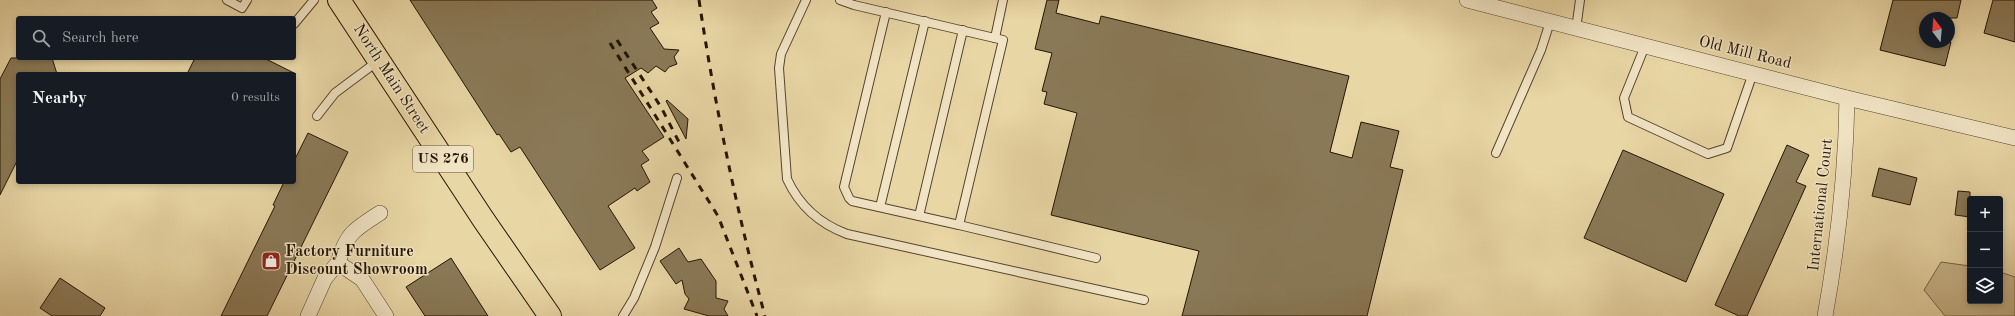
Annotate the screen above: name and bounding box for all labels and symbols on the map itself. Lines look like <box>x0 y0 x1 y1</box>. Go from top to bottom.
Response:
north arrow <box>1919 12 1955 48</box>
street label: North Main Street <box>350 21 432 137</box>
street label: Old Mill Road <box>1697 34 1793 72</box>
street label: International Court <box>1806 137 1836 272</box>
road number: US 276 <box>413 146 473 172</box>
place label: Factory Furniture Discount Showroom <box>285 244 428 278</box>
shop icon: Factory Furniture Discount Showroom <box>260 250 282 272</box>

